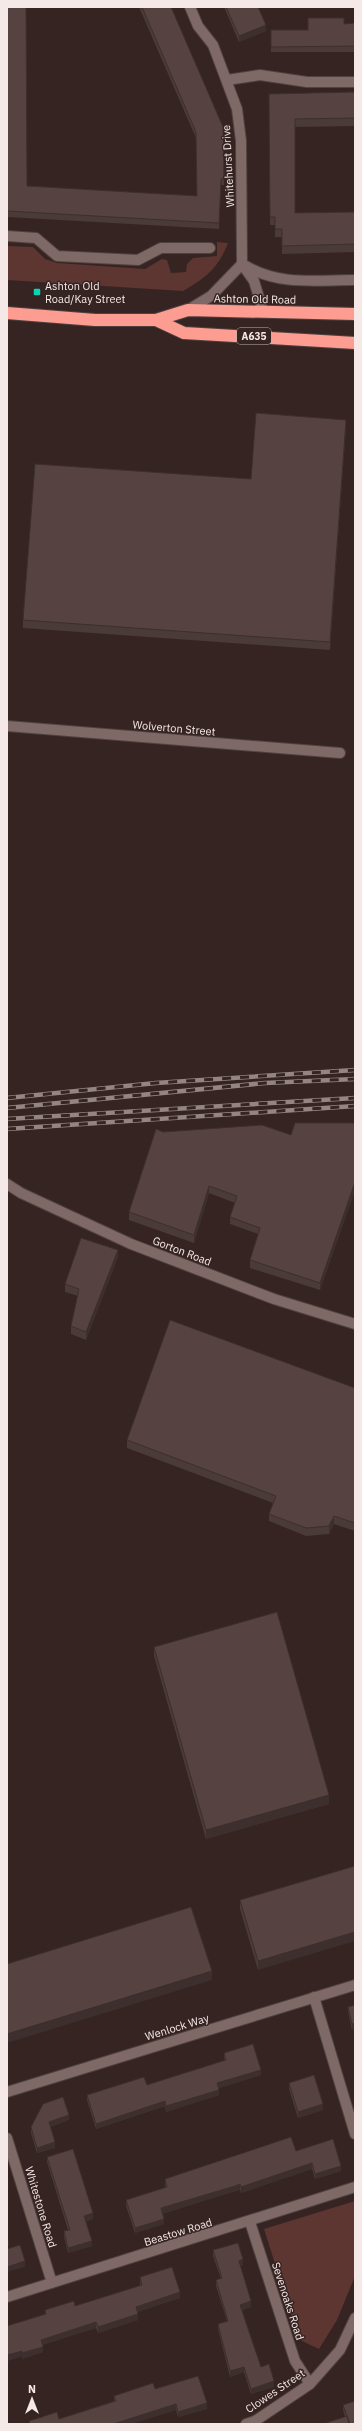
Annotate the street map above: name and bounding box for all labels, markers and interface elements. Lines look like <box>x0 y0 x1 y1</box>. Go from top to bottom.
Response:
street label: Whitehurst Drive <box>219 124 237 208</box>
place label: Ashton Old Road/Kay Street <box>45 279 126 306</box>
marker: Ashton Old Road/Kay Street <box>32 287 42 297</box>
street label: Ashton Old Road <box>214 291 296 307</box>
road number: A635 <box>237 328 271 344</box>
street label: Wolverton Street <box>132 717 216 739</box>
street label: Gorton Road <box>151 1233 213 1269</box>
street label: Wenlock Way <box>143 2011 211 2043</box>
street label: Whitestone Road <box>22 2165 60 2249</box>
street label: Beastow Road <box>142 2215 214 2249</box>
street label: Sevenoaks Road <box>269 2260 307 2342</box>
street label: Clowes Street <box>243 2366 307 2416</box>
north arrow <box>12 2379 52 2419</box>
text: N <box>28 2382 36 2396</box>

